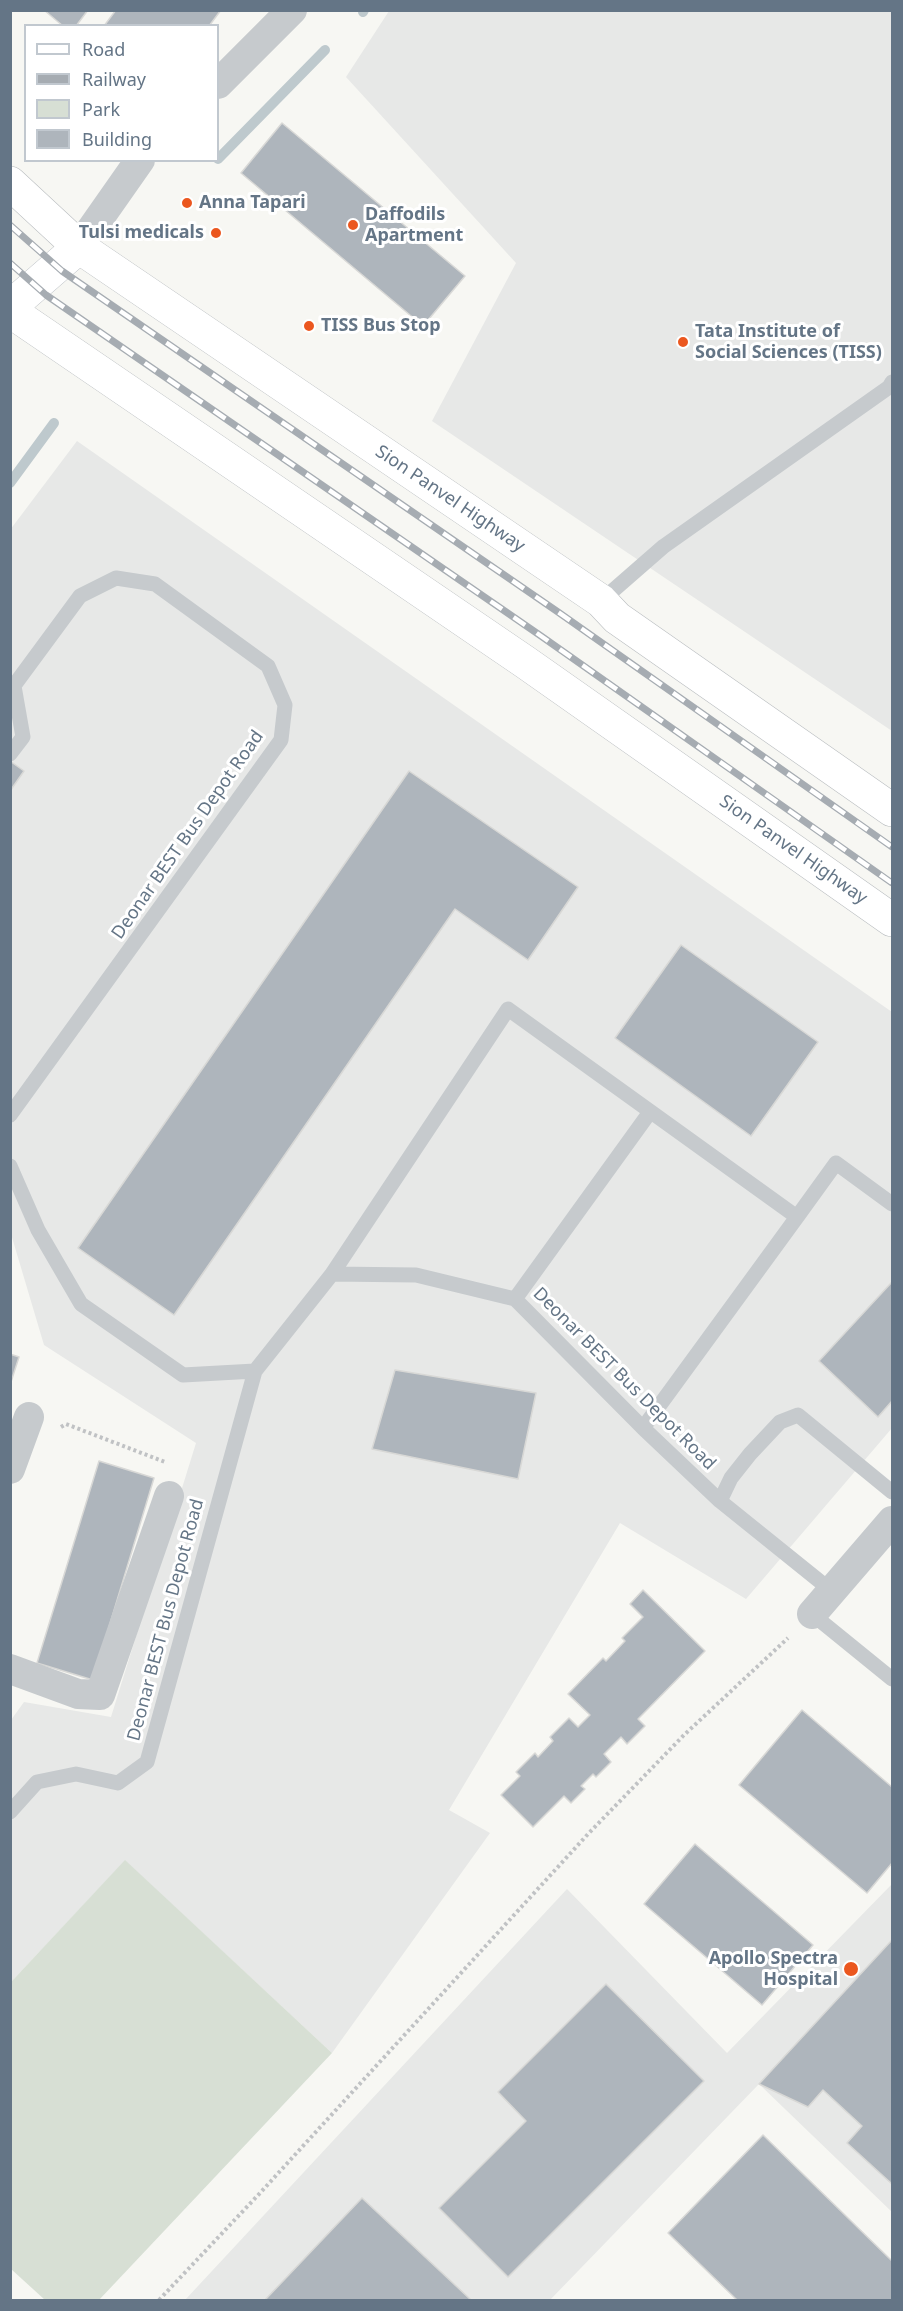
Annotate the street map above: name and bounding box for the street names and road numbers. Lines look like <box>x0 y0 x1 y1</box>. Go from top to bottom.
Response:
street label: Sion Panvel Highway <box>371 441 529 557</box>
street label: Deonar BEST Bus Depot Road <box>108 727 268 943</box>
street label: Sion Panvel Highway <box>715 791 871 909</box>
street label: Deonar BEST Bus Depot Road <box>528 1283 720 1475</box>
street label: Deonar BEST Bus Depot Road <box>123 1497 209 1743</box>

